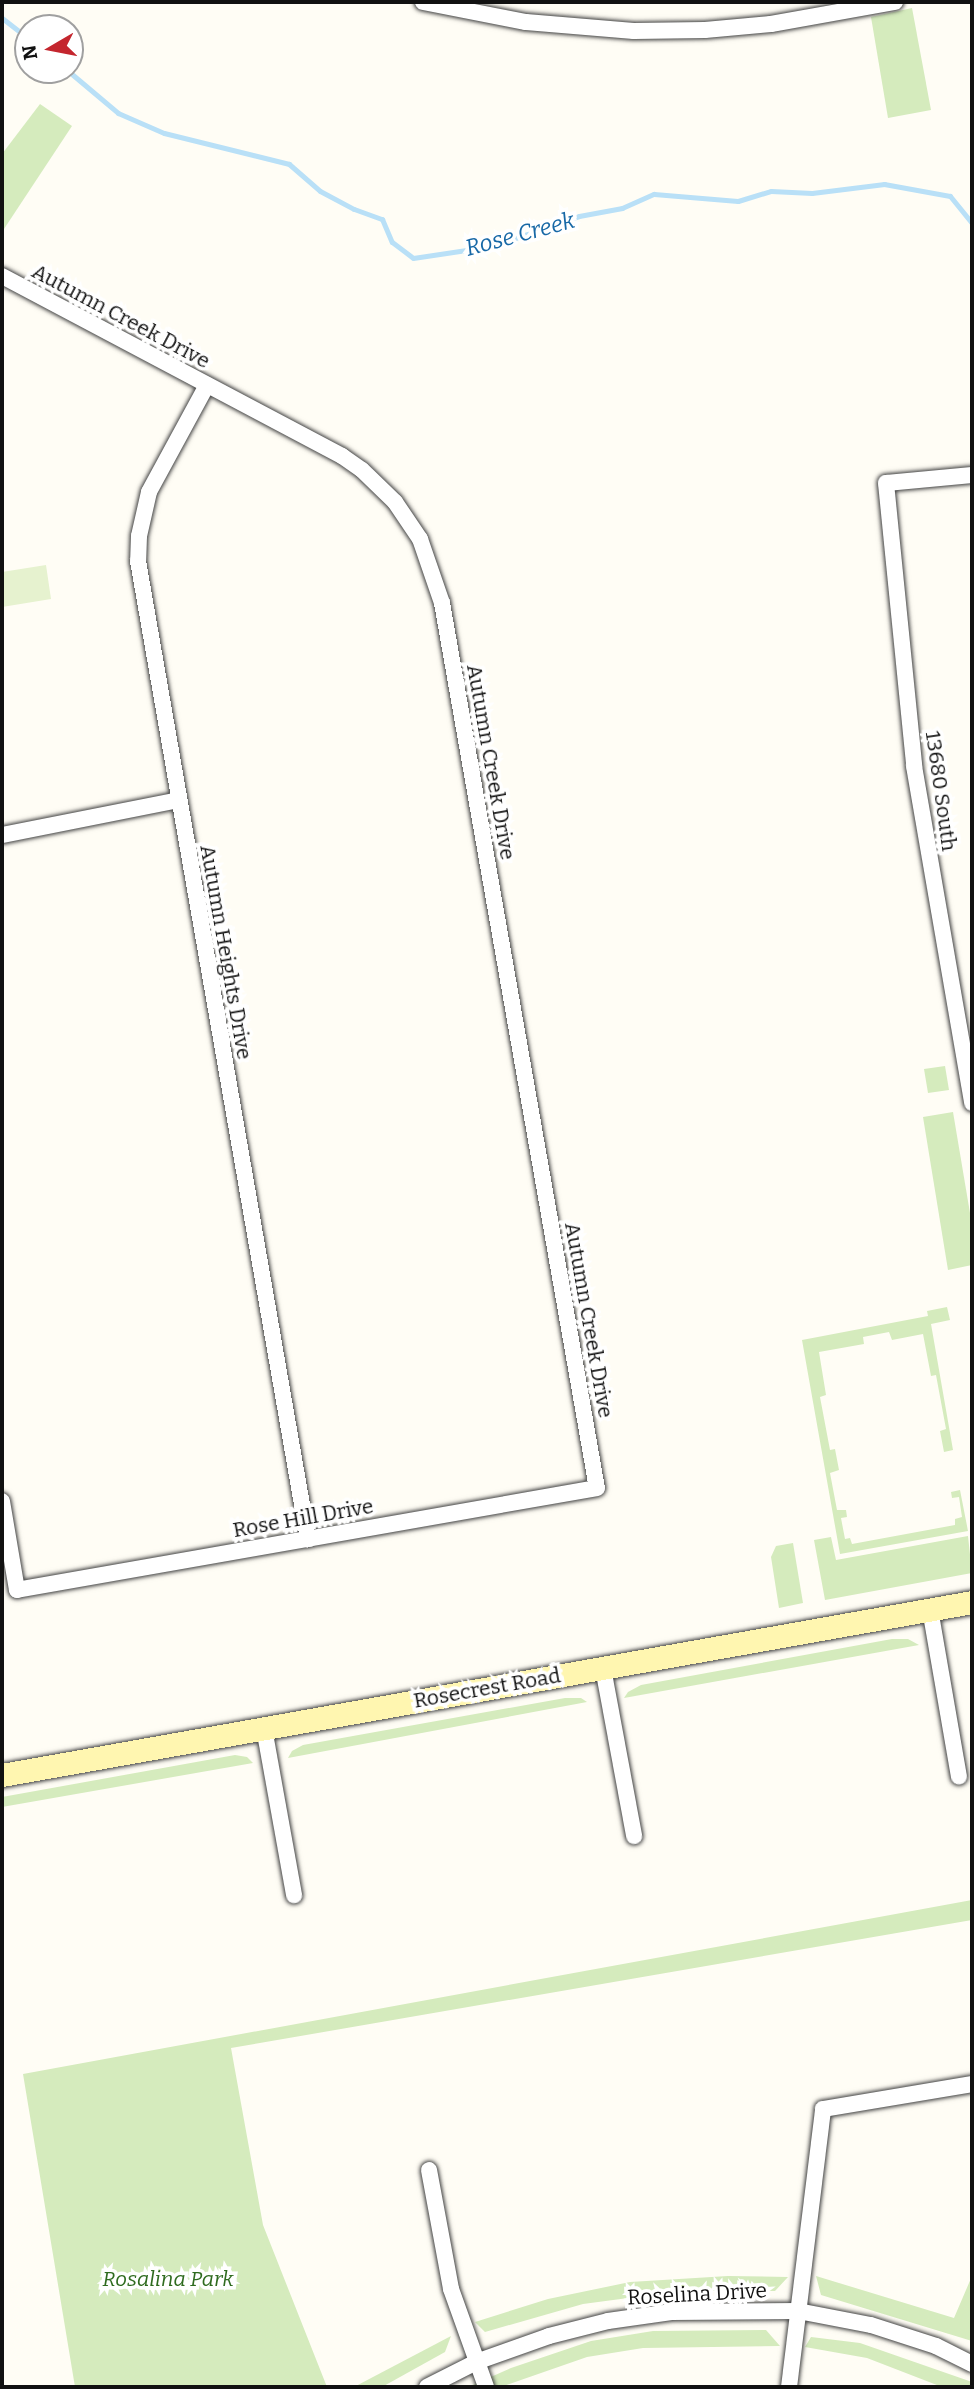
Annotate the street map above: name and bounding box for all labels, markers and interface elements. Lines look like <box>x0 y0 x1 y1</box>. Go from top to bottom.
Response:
north arrow <box>14 14 84 84</box>
text: N <box>17 43 42 62</box>
water label: Rose Creek <box>462 206 578 262</box>
street label: Autumn Creek Drive <box>28 258 214 374</box>
street label: Autumn Creek Drive <box>461 662 521 862</box>
street label: 13680 South <box>920 729 962 853</box>
street label: Autumn Heights Drive <box>195 843 257 1061</box>
street label: Autumn Creek Drive <box>559 1220 619 1420</box>
street label: Rose Hill Drive <box>231 1493 375 1543</box>
street label: Rosecrest Road <box>411 1663 563 1713</box>
park label: Rosalina Park <box>102 2266 234 2292</box>
street label: Roselina Drive <box>626 2278 768 2310</box>

